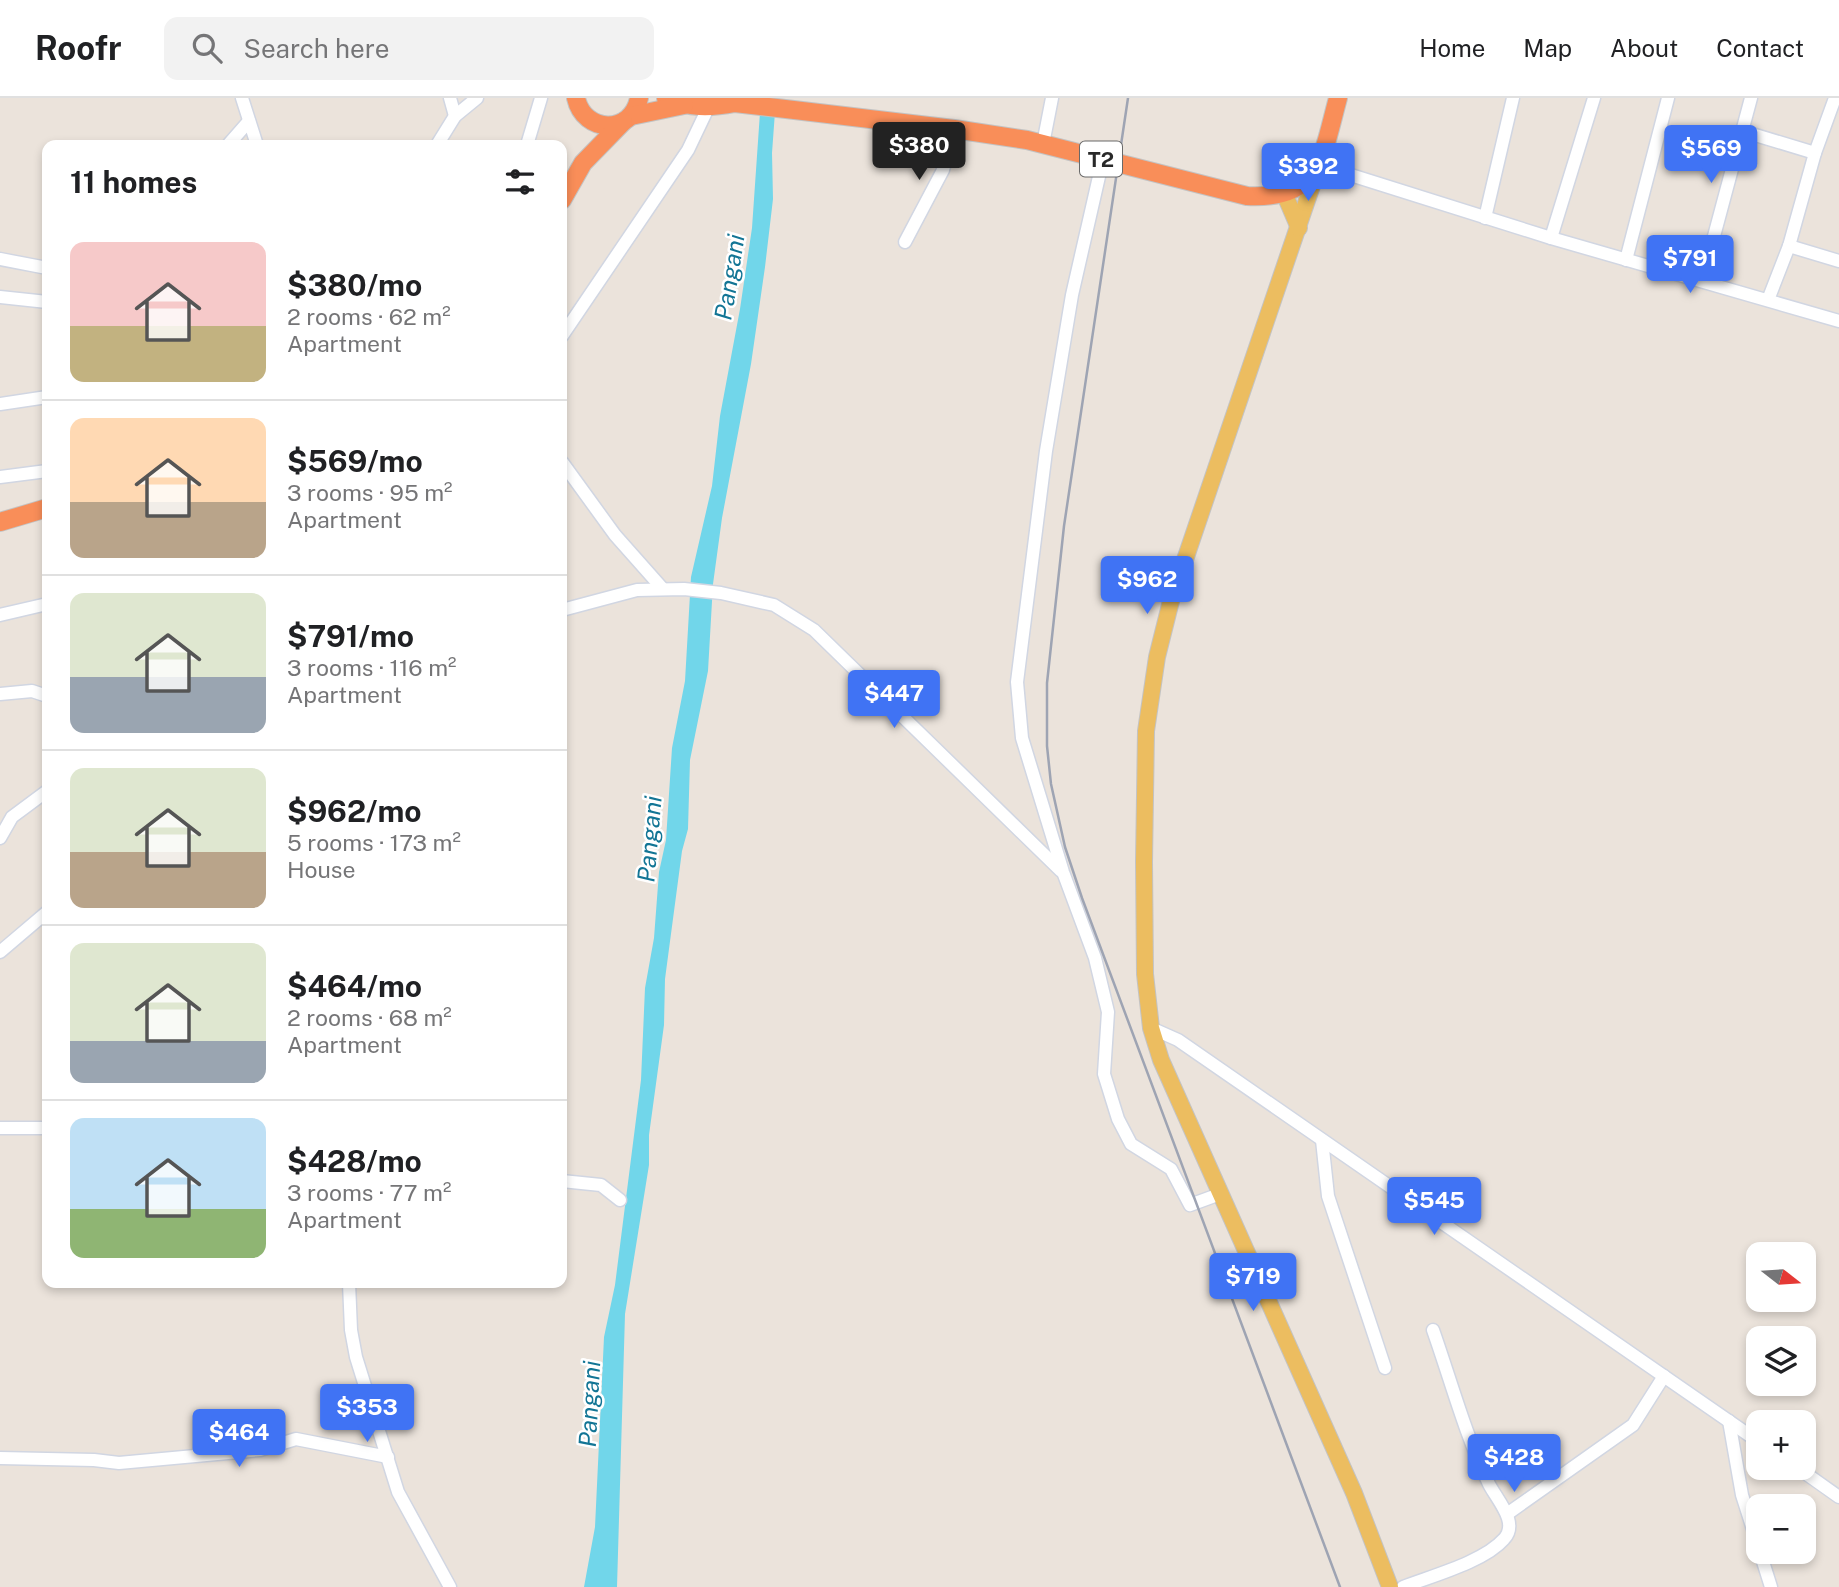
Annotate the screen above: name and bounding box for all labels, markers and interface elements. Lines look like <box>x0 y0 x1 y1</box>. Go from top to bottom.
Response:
search box <box>164 17 654 80</box>
text: Roofr <box>35 29 122 67</box>
icon: search <box>188 29 226 67</box>
text: Search here <box>244 33 390 64</box>
text: Home <box>1419 34 1485 62</box>
text: Map <box>1523 34 1572 62</box>
text: About <box>1610 34 1678 62</box>
text: Contact <box>1716 34 1804 62</box>
pin: $380 <box>878 122 960 182</box>
pin: $569 <box>1670 126 1752 185</box>
text: $380 <box>888 131 950 158</box>
text: $569 <box>1680 134 1742 161</box>
road number: T2 <box>1080 141 1122 176</box>
pin: $392 <box>1267 144 1349 203</box>
text: $392 <box>1278 152 1338 179</box>
icon: filters <box>501 163 539 201</box>
text: 11 homes <box>70 164 197 200</box>
water label: Pangani <box>708 232 750 322</box>
pin: $791 <box>1649 236 1731 295</box>
text: $791 <box>1663 244 1717 271</box>
text: $380/mo <box>287 267 422 303</box>
icon: home <box>126 270 210 354</box>
text: 2 rooms · 62 m² <box>287 303 451 330</box>
text: Apartment <box>287 330 402 357</box>
text: $569/mo <box>287 443 423 479</box>
icon: home <box>126 446 210 530</box>
text: 3 rooms · 95 m² <box>287 479 453 506</box>
text: Apartment <box>287 506 402 533</box>
pin: $962 <box>1106 556 1188 616</box>
text: $962 <box>1117 565 1177 592</box>
text: $791/mo <box>287 618 414 654</box>
icon: home <box>126 621 210 705</box>
text: 3 rooms · 116 m² <box>287 654 457 681</box>
pin: $447 <box>853 670 935 730</box>
text: $447 <box>864 679 924 706</box>
text: Apartment <box>287 681 402 708</box>
text: $962/mo <box>287 793 422 829</box>
water label: Pangani <box>631 795 667 883</box>
icon: home <box>126 796 210 880</box>
text: 5 rooms · 173 m² <box>287 829 461 856</box>
text: House <box>287 856 355 883</box>
text: $464/mo <box>287 968 422 1004</box>
icon: home <box>126 971 210 1055</box>
text: 2 rooms · 68 m² <box>287 1004 452 1031</box>
text: Apartment <box>287 1031 402 1058</box>
text: $428/mo <box>287 1143 422 1179</box>
icon: home <box>126 1146 210 1230</box>
pin: $545 <box>1393 1178 1475 1237</box>
text: 3 rooms · 77 m² <box>287 1179 451 1206</box>
text: $545 <box>1403 1186 1465 1213</box>
text: Apartment <box>287 1206 402 1233</box>
north arrow <box>1746 1242 1816 1312</box>
map controls <box>1746 1242 1816 1564</box>
pin: $719 <box>1212 1254 1294 1313</box>
text: $719 <box>1225 1262 1281 1289</box>
button: layers <box>1746 1326 1816 1396</box>
water label: Pangani <box>573 1360 605 1448</box>
pin: $353 <box>326 1384 408 1444</box>
text: $353 <box>336 1393 398 1420</box>
pin: $464 <box>198 1410 280 1469</box>
button: + <box>1746 1410 1816 1480</box>
text: $464 <box>209 1418 269 1445</box>
pin: $428 <box>1473 1434 1555 1494</box>
text: $428 <box>1484 1443 1544 1470</box>
button: − <box>1746 1494 1816 1564</box>

